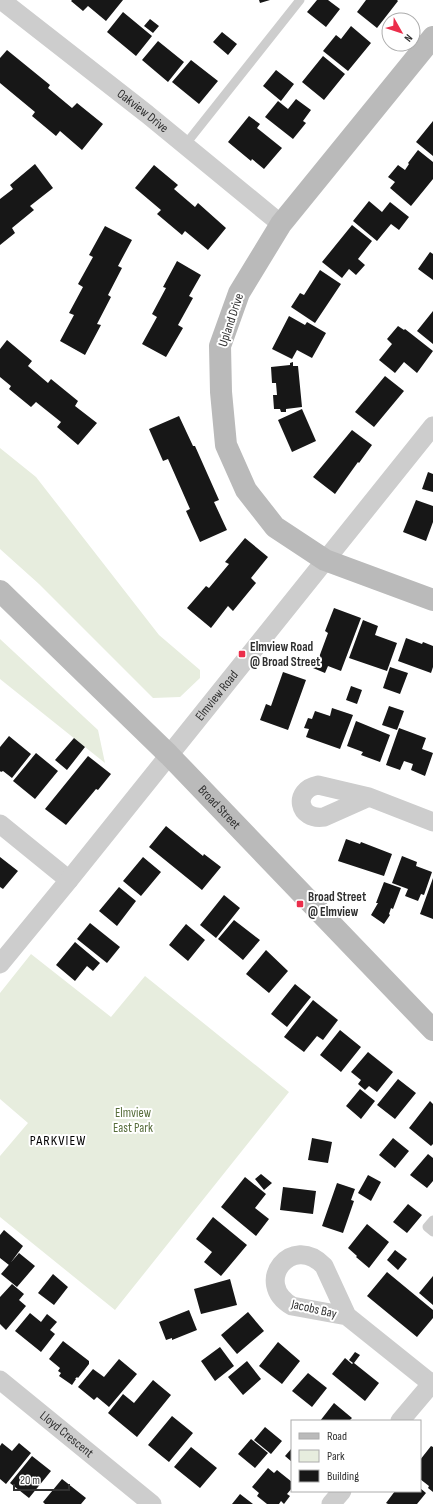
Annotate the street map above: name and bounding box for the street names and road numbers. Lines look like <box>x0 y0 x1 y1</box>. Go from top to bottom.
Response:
street label: Oakview Drive <box>114 86 172 136</box>
street label: Upland Drive <box>215 291 247 349</box>
street label: Elmview Road <box>192 667 242 724</box>
street label: Broad Street <box>195 782 244 833</box>
street label: Jacobs Bay <box>289 1296 338 1322</box>
street label: Lloyd Crescent <box>37 1408 97 1461</box>

